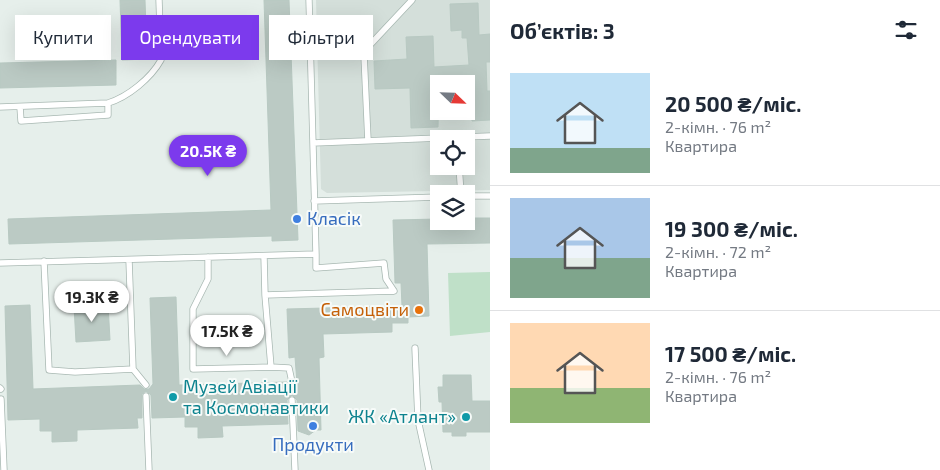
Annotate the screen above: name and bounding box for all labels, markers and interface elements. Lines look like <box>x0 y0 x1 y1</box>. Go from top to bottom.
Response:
chip: Купити <box>15 15 111 60</box>
chip: Орендувати <box>121 15 259 60</box>
chip: Фільтри <box>269 15 373 60</box>
icon: filters <box>892 16 920 44</box>
text: Об’єктів: 3 <box>510 18 615 43</box>
north arrow <box>430 75 475 120</box>
map controls <box>430 75 475 230</box>
text: 20 500 ₴/міс. <box>665 91 801 116</box>
icon: home <box>550 93 610 153</box>
text: 2-кімн. · 76 m² <box>665 117 771 136</box>
button: locate <box>430 130 475 175</box>
pin: 20.5K ₴ <box>162 134 254 177</box>
text: Квартира <box>665 136 737 155</box>
text: 20.5K ₴ <box>180 141 236 160</box>
button: layers <box>430 185 475 230</box>
place label: Класік <box>307 207 361 229</box>
marker: Класік <box>291 213 303 225</box>
text: 19 300 ₴/міс. <box>665 216 798 241</box>
icon: home <box>550 218 610 278</box>
text: 2-кімн. · 72 m² <box>665 242 771 261</box>
text: Квартира <box>665 261 737 280</box>
pin: 19.3K ₴ <box>46 280 138 323</box>
text: 19.3K ₴ <box>65 287 119 306</box>
place label: Самоцвіти <box>321 298 409 320</box>
marker: Самоцвіти <box>413 304 425 316</box>
pin: 17.5K ₴ <box>181 314 273 357</box>
text: 17.5K ₴ <box>201 321 253 340</box>
text: 17 500 ₴/міс. <box>665 341 796 366</box>
icon: home <box>550 343 610 403</box>
text: 2-кімн. · 76 m² <box>665 367 771 386</box>
place label: Музей Авіації та Космонавтики <box>183 375 329 418</box>
text: Квартира <box>665 386 737 405</box>
marker: Музей Авіації та Космонавтики <box>167 391 179 403</box>
place label: ЖК «Атлант» <box>348 405 456 427</box>
marker: ЖК «Атлант» <box>460 411 472 423</box>
marker: Продукти <box>307 420 319 432</box>
place label: Продукти <box>272 433 354 455</box>

